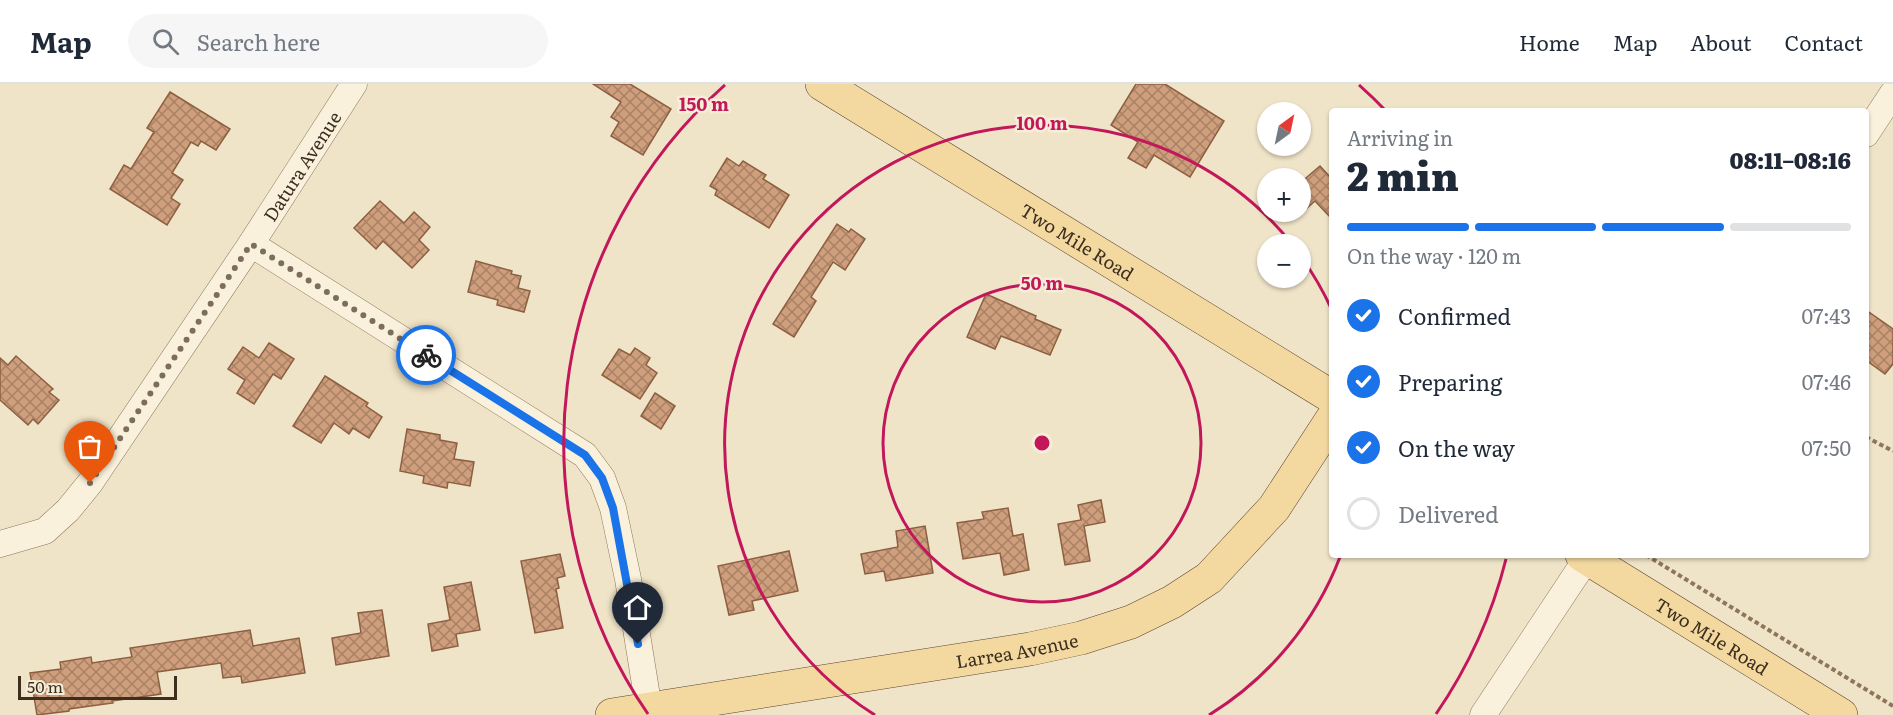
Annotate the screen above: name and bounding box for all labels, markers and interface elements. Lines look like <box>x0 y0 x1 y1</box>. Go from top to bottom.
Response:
search box <box>128 14 548 68</box>
text: Map <box>30 20 92 62</box>
icon: search <box>149 25 182 58</box>
text: Search here <box>197 25 320 58</box>
text: Home <box>1519 26 1580 57</box>
text: Map <box>1613 26 1657 57</box>
text: About <box>1690 26 1752 57</box>
text: Contact <box>1785 26 1863 57</box>
text: 150 m <box>679 90 729 117</box>
north arrow <box>1257 102 1311 156</box>
map controls <box>1257 102 1311 288</box>
street label: Datura Avenue <box>256 105 347 226</box>
text: 100 m <box>1016 109 1068 136</box>
text: Arriving in <box>1347 122 1453 152</box>
text: 08:11–08:16 <box>1730 143 1851 176</box>
text: 2 min <box>1347 145 1459 203</box>
button: + <box>1257 168 1311 222</box>
street label: Two Mile Road <box>1016 196 1140 286</box>
button: − <box>1257 234 1311 288</box>
text: On the way · 120 m <box>1347 240 1521 270</box>
text: 50 m <box>1021 269 1063 296</box>
icon: check <box>1347 299 1380 332</box>
text: Confirmed <box>1398 299 1511 332</box>
text: 07:43 <box>1802 300 1851 330</box>
courier <box>396 325 456 385</box>
icon: bike <box>410 339 443 372</box>
icon: check <box>1347 365 1380 398</box>
text: Preparing <box>1398 365 1502 398</box>
text: 07:46 <box>1802 366 1851 396</box>
pin <box>64 421 115 483</box>
icon: bag <box>73 430 106 463</box>
icon: check <box>1347 431 1380 464</box>
text: On the way <box>1398 431 1515 464</box>
text: 07:50 <box>1801 432 1851 462</box>
centre of rings <box>1032 433 1052 453</box>
text: Delivered <box>1398 497 1499 530</box>
pin <box>612 582 663 644</box>
street label: Two Mile Road <box>1650 590 1774 681</box>
icon: home <box>621 591 654 624</box>
street label: Larrea Avenue <box>954 626 1080 674</box>
scale bar <box>18 673 177 700</box>
text: 50 m <box>27 674 63 698</box>

